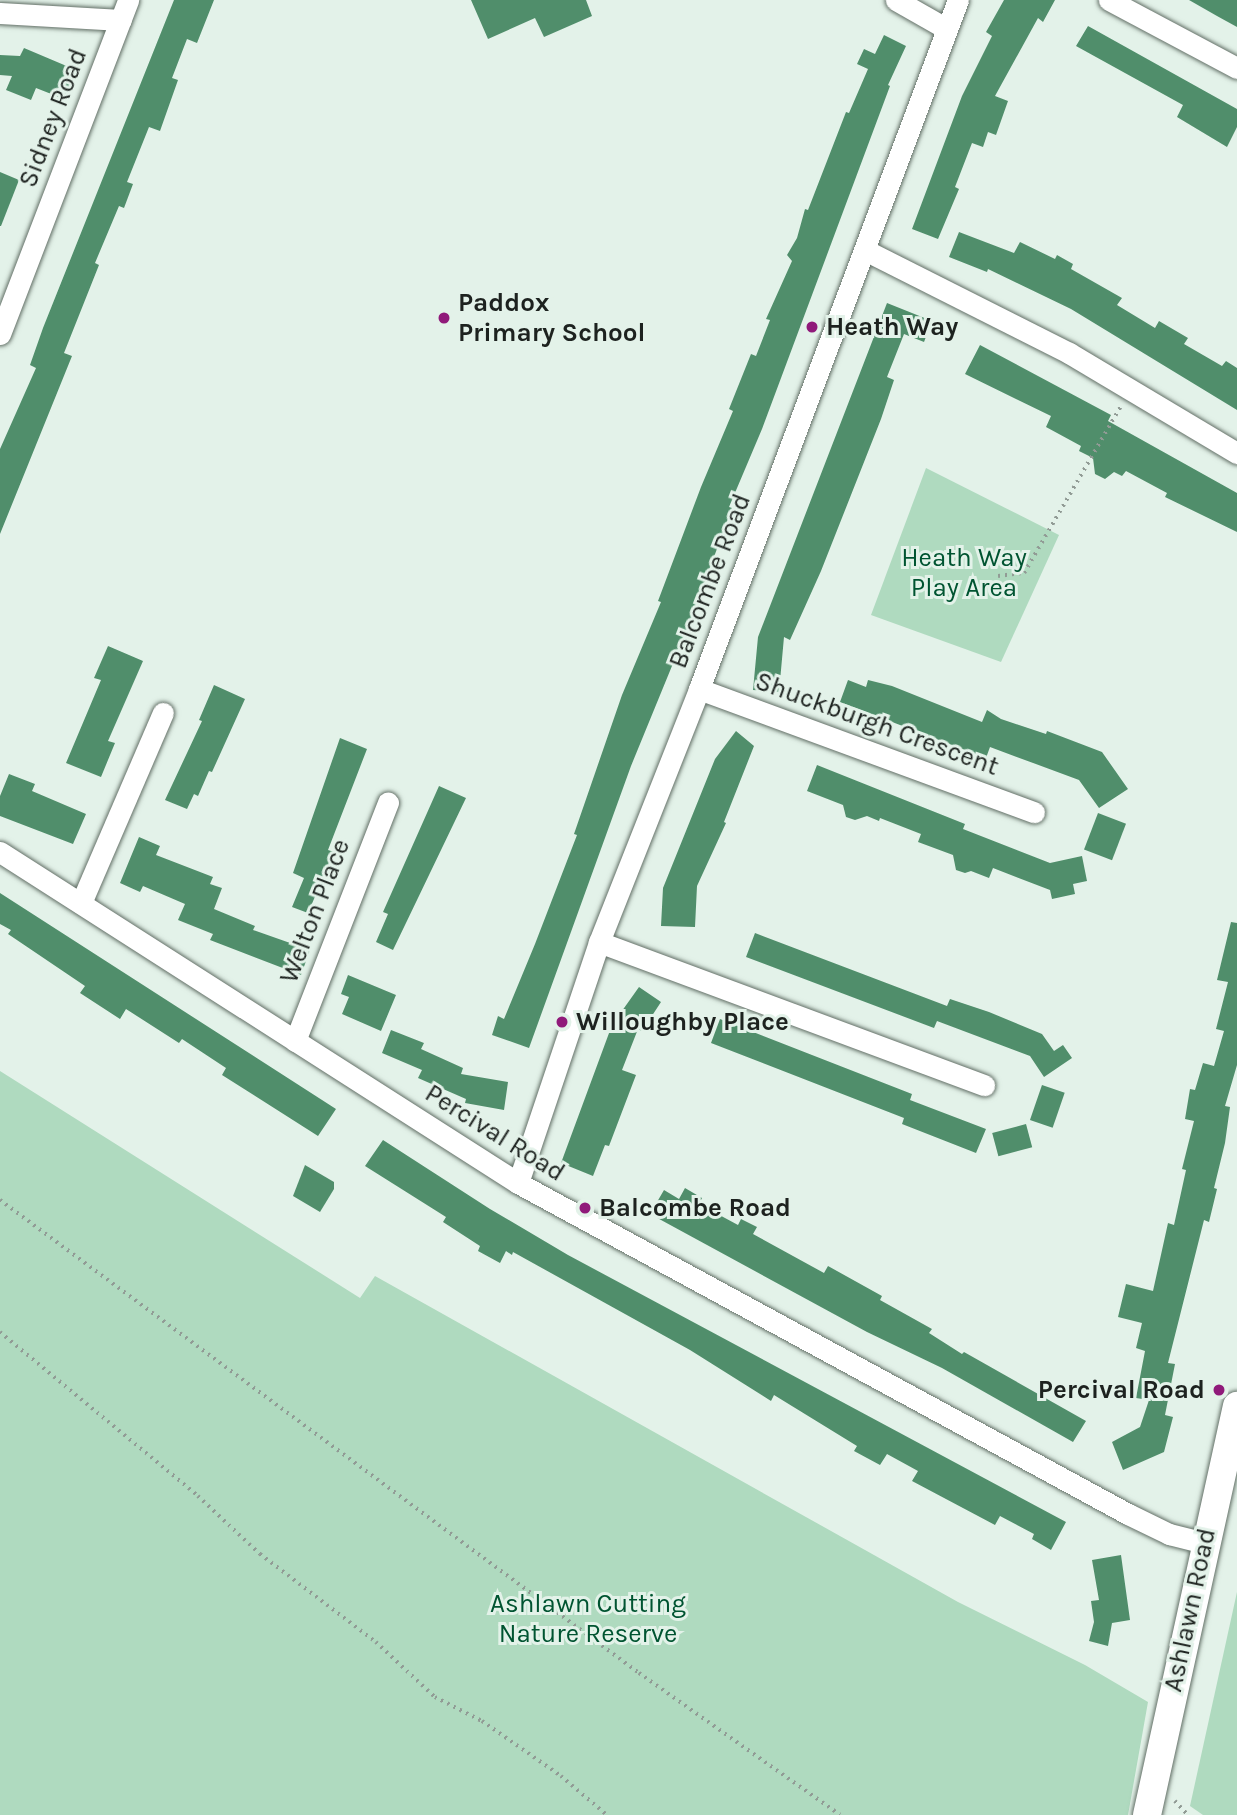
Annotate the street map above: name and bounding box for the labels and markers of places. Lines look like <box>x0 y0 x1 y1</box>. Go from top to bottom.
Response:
place label: Paddox Primary School <box>458 287 645 348</box>
marker: Paddox Primary School <box>436 310 452 326</box>
place label: Heath Way <box>826 311 958 343</box>
marker: Heath Way <box>804 319 820 335</box>
place label: Willoughby Place <box>576 1006 789 1038</box>
marker: Willoughby Place <box>554 1014 570 1030</box>
place label: Balcombe Road <box>599 1192 791 1224</box>
marker: Balcombe Road <box>577 1200 593 1216</box>
place label: Percival Road <box>1038 1374 1205 1406</box>
marker: Percival Road <box>1211 1382 1227 1398</box>

